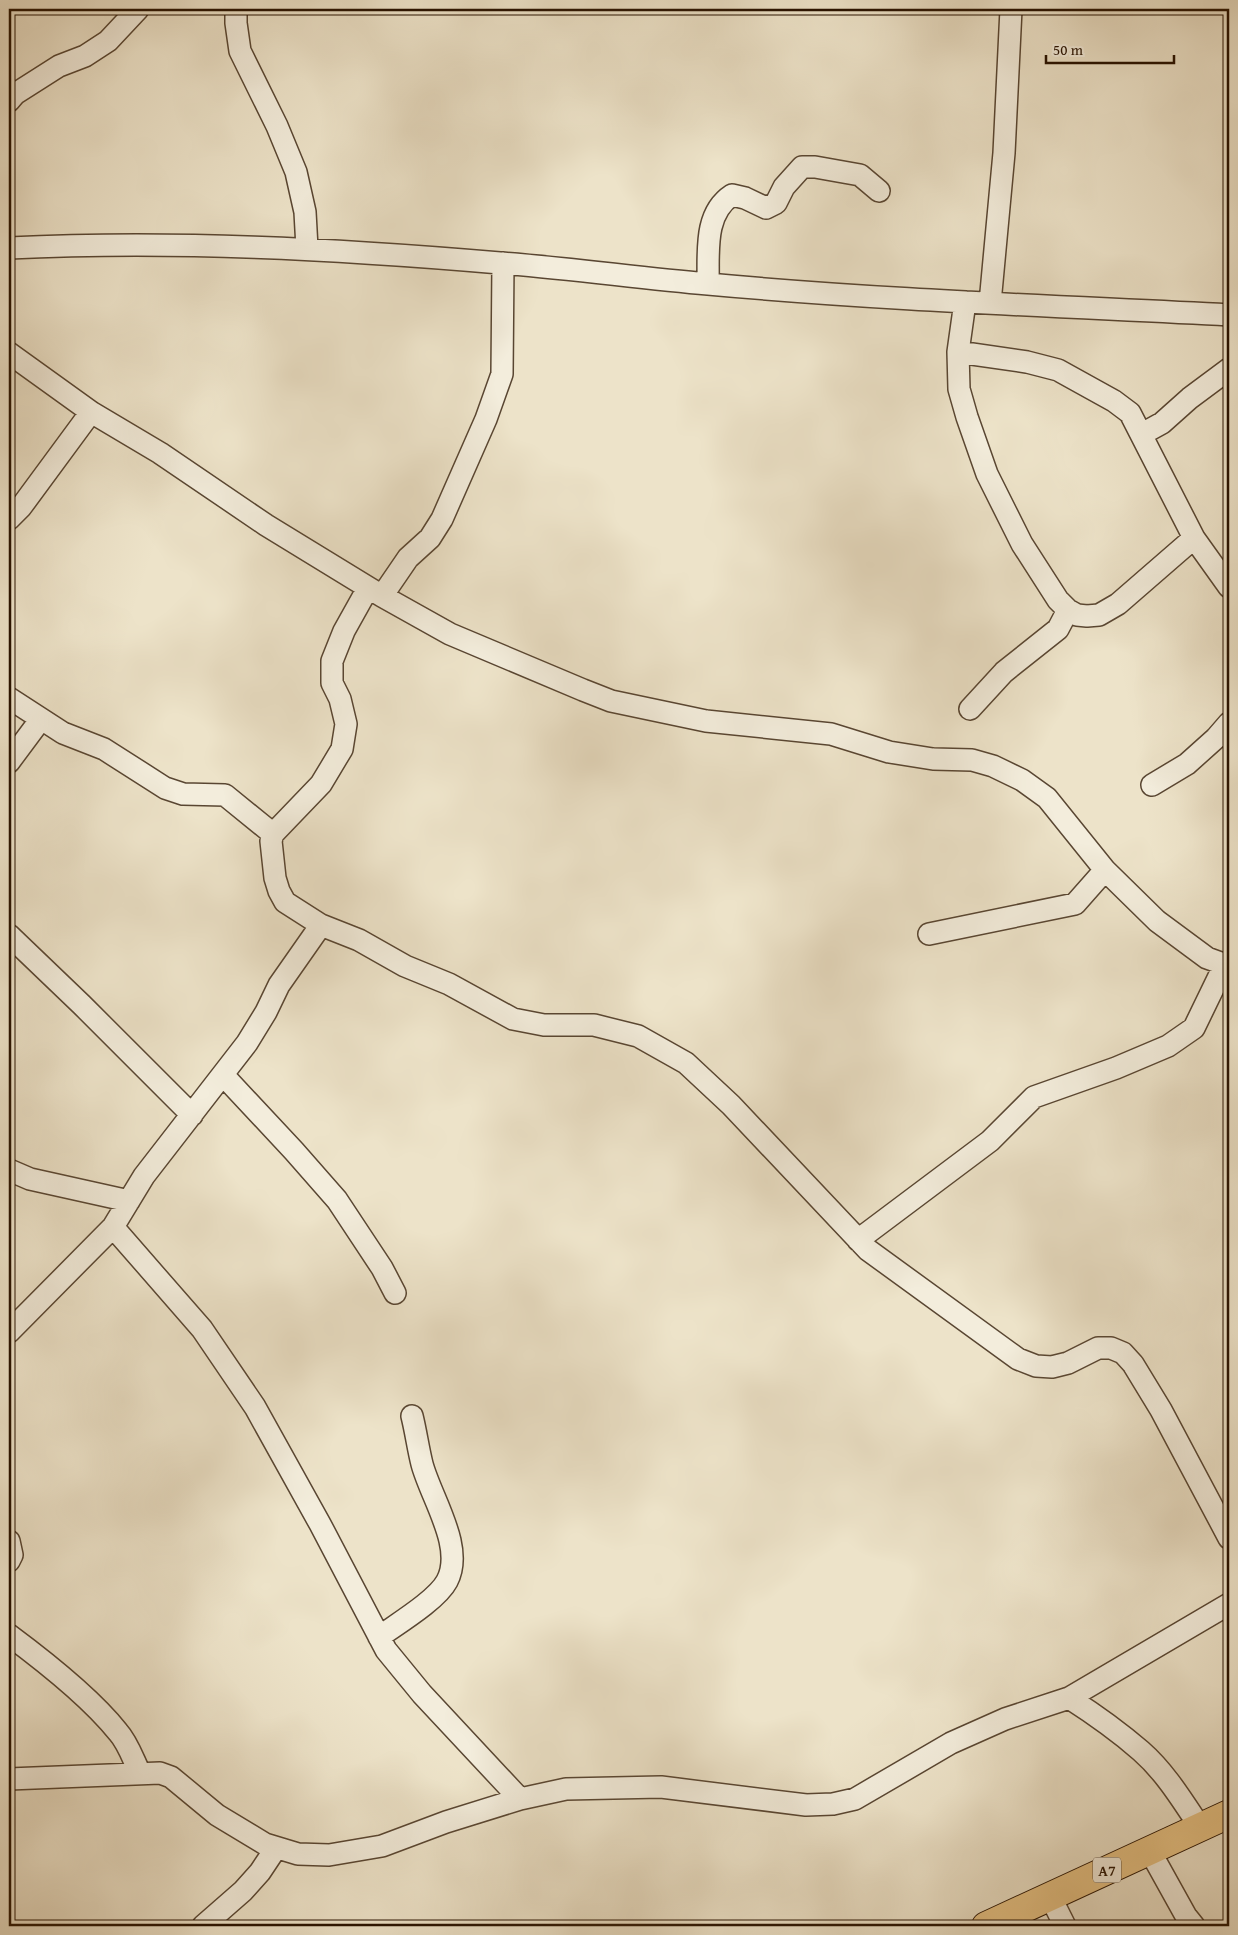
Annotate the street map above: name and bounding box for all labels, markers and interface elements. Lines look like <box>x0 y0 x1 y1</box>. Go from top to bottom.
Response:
scale bar <box>1046 32 1173 64</box>
text: 50 m <box>1053 39 1084 60</box>
road number: A7 <box>1093 1858 1121 1882</box>

